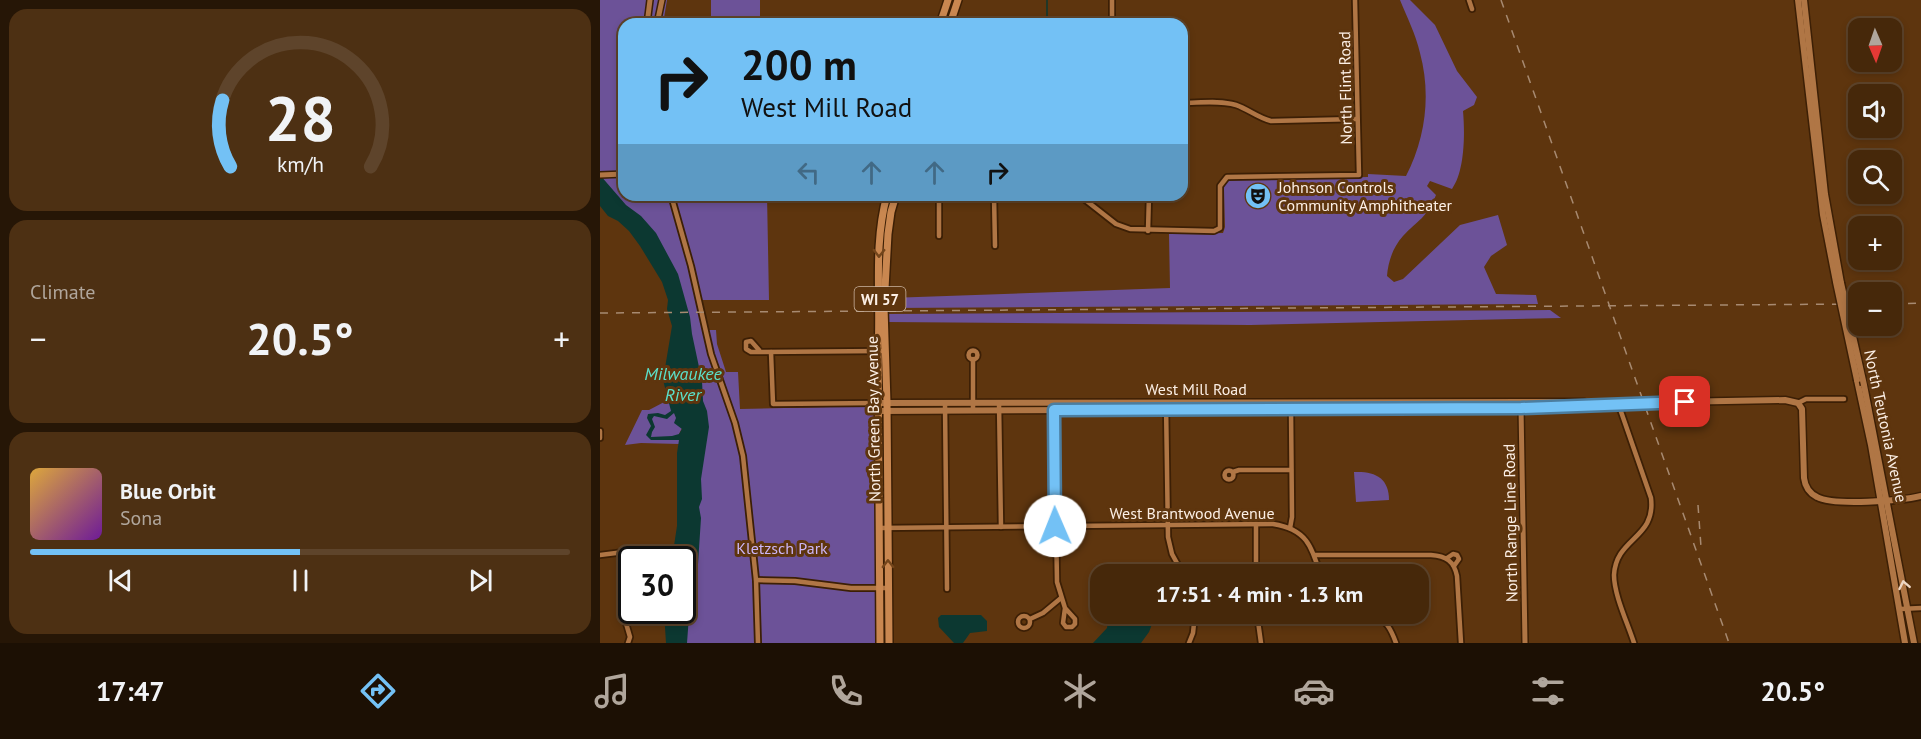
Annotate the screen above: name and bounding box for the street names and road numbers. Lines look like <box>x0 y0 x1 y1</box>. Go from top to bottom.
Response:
street label: North Flint Road <box>1334 31 1356 145</box>
road number: WI 57 <box>854 287 906 311</box>
street label: North Green Bay Avenue <box>862 336 884 502</box>
street label: North Teutonia Avenue <box>1860 348 1912 504</box>
street label: West Mill Road <box>1145 379 1247 399</box>
street label: North Range Line Road <box>1499 444 1521 602</box>
street label: West Brantwood Avenue <box>1109 503 1275 523</box>

